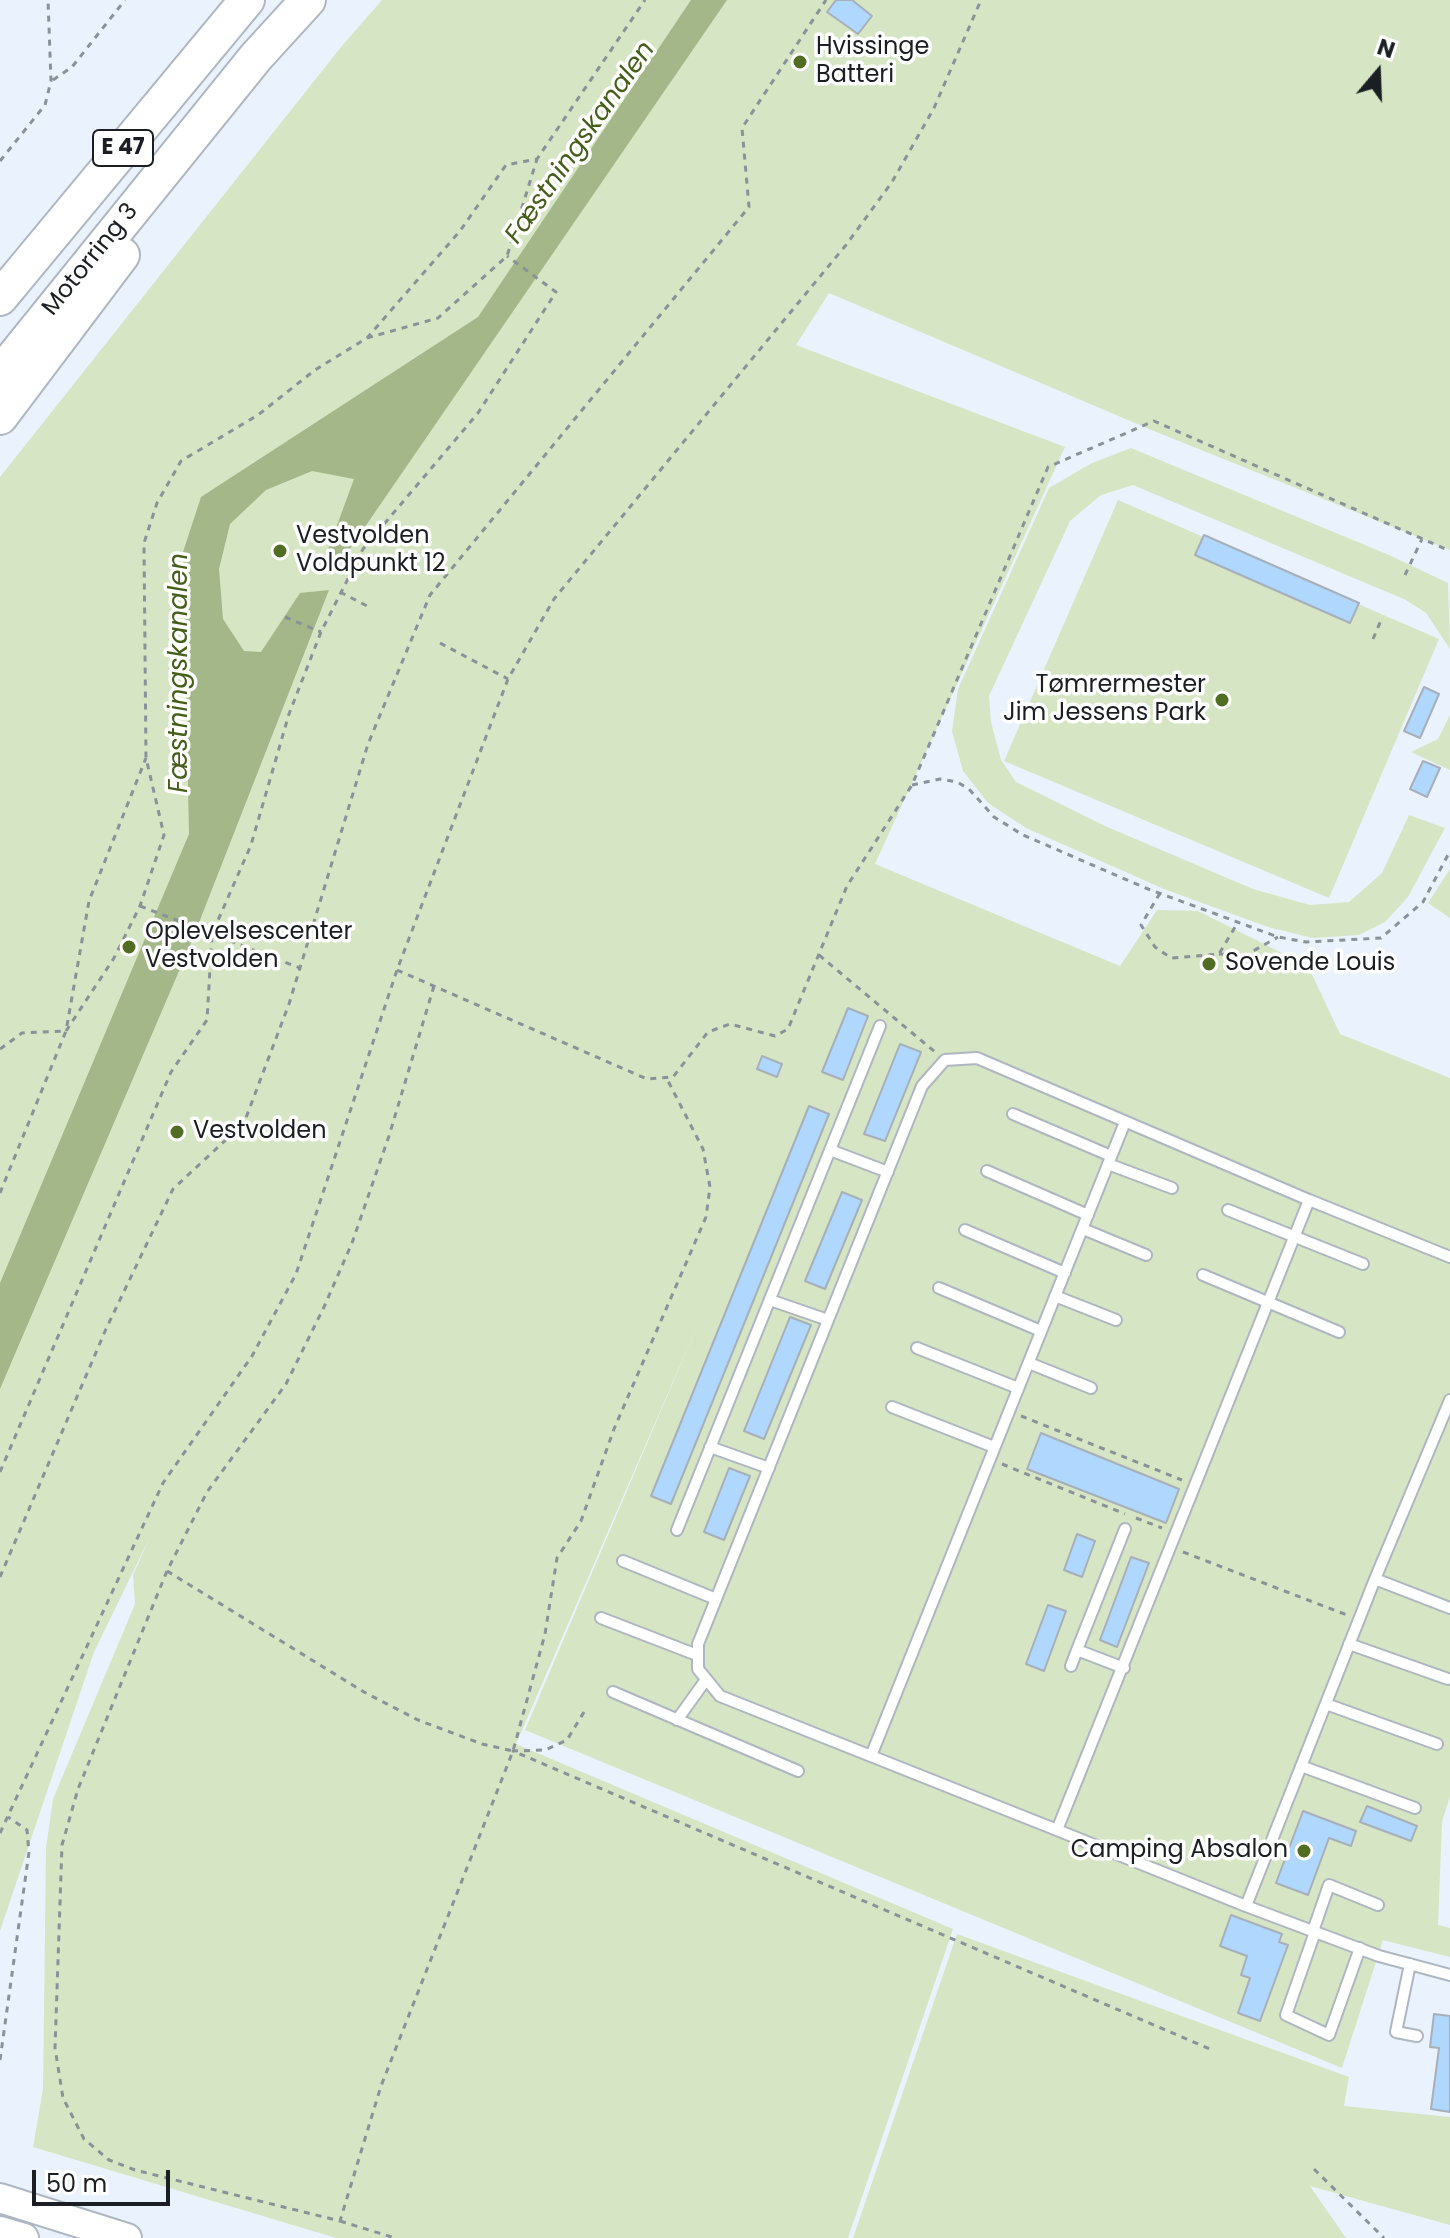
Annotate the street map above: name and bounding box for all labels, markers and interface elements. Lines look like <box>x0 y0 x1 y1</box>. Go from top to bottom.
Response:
text: N <box>1373 31 1399 66</box>
north arrow <box>1338 32 1418 112</box>
place label: Hvissinge Batteri <box>816 34 929 90</box>
water label: Fæstningskanalen <box>499 36 663 250</box>
marker: Hvissinge Batteri <box>791 53 809 71</box>
road number: E 47 <box>93 130 153 166</box>
street label: Motorring 3 <box>37 198 145 322</box>
place label: Vestvolden Voldpunkt 12 <box>296 523 446 579</box>
marker: Vestvolden Voldpunkt 12 <box>271 542 289 560</box>
water label: Fæstningskanalen <box>164 553 196 793</box>
place label: Tømrermester Jim Jessens Park <box>1003 672 1206 728</box>
marker: Tømrermester Jim Jessens Park <box>1213 691 1231 709</box>
place label: Oplevelsescenter Vestvolden <box>145 919 352 975</box>
marker: Oplevelsescenter Vestvolden <box>120 938 138 956</box>
place label: Sovende Louis <box>1225 950 1395 978</box>
marker: Sovende Louis <box>1200 955 1218 973</box>
place label: Vestvolden <box>193 1118 327 1146</box>
marker: Vestvolden <box>168 1123 186 1141</box>
place label: Camping Absalon <box>1071 1837 1288 1865</box>
marker: Camping Absalon <box>1295 1842 1313 1860</box>
scale bar <box>36 2154 174 2204</box>
text: 50 m <box>46 2167 107 2200</box>

